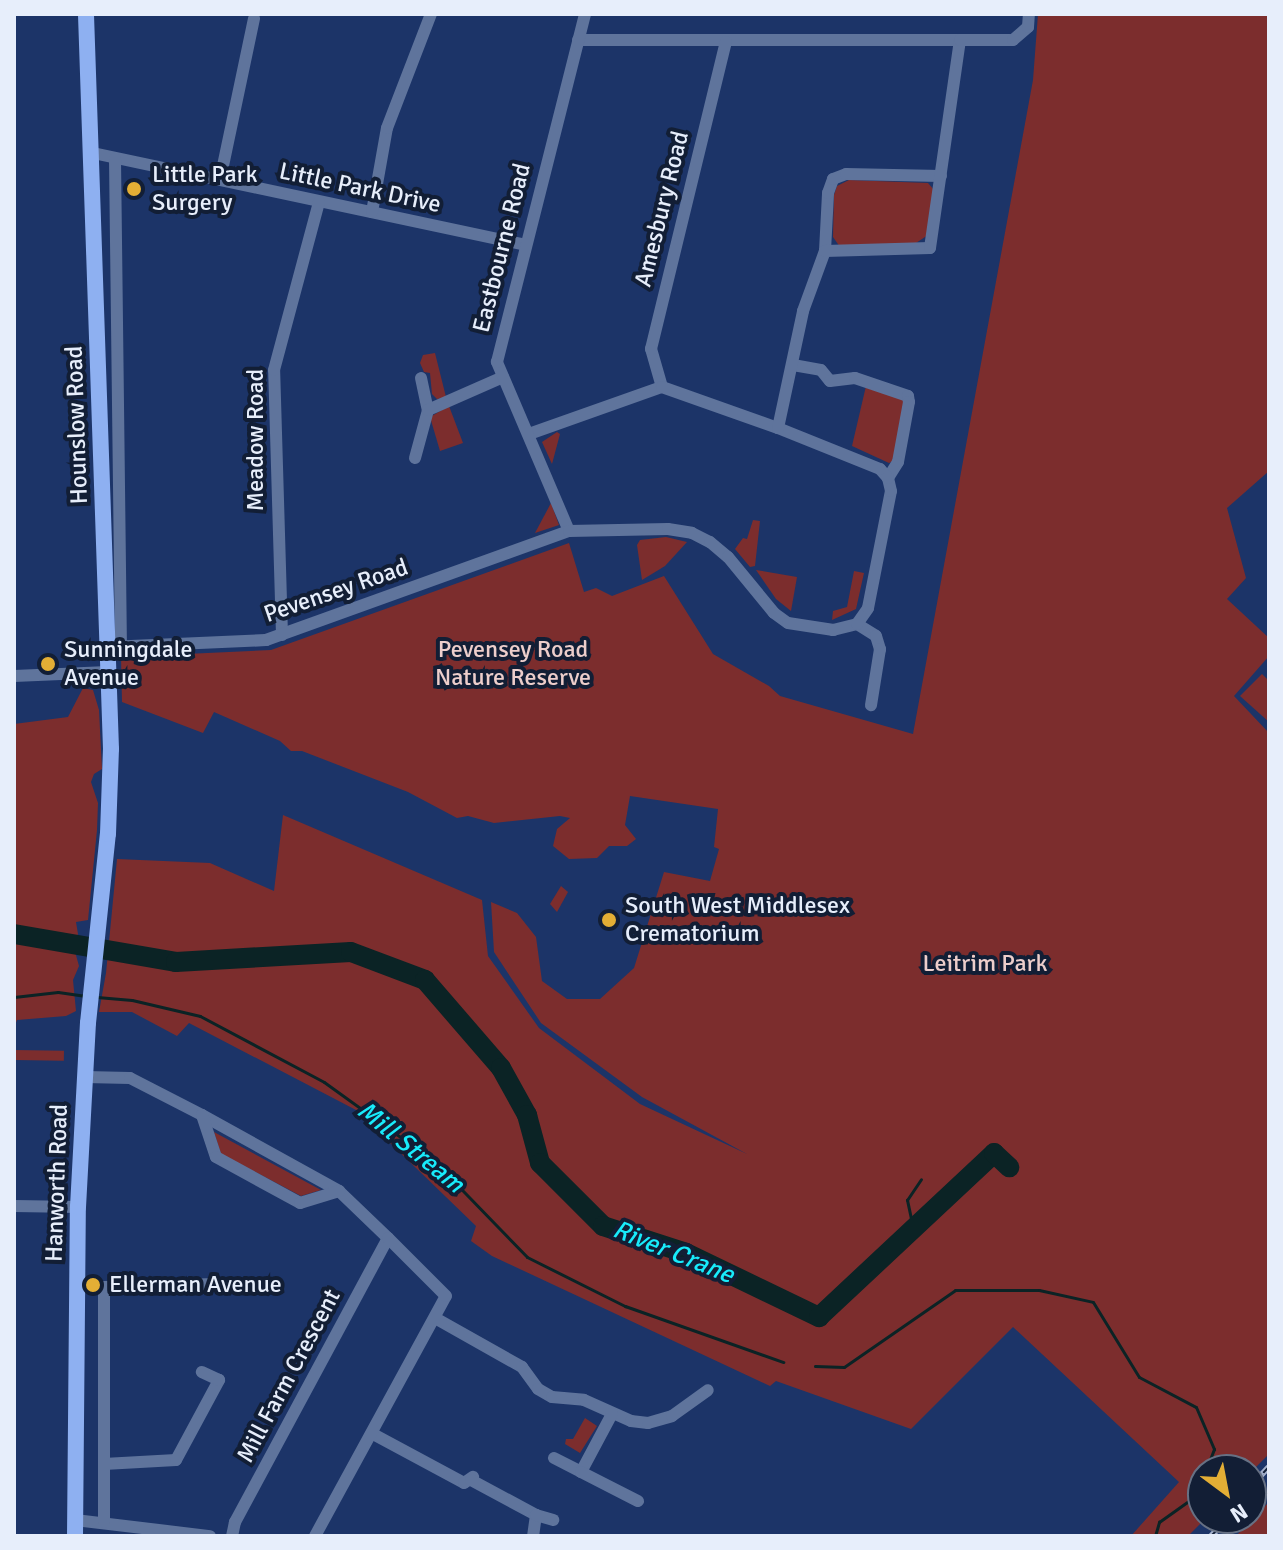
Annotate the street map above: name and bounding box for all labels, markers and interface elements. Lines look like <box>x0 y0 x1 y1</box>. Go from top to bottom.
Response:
street label: Amesbury Road <box>629 128 695 290</box>
street label: Little Park Drive <box>277 157 443 219</box>
street label: Eastbourne Road <box>467 160 537 336</box>
place label: Little Park Surgery <box>152 161 257 217</box>
marker: Little Park Surgery <box>123 178 145 200</box>
street label: Hounslow Road <box>60 345 94 505</box>
street label: Meadow Road <box>242 369 270 511</box>
street label: Pevensey Road <box>260 553 412 629</box>
place label: Sunningdale Avenue <box>64 636 193 692</box>
park label: Pevensey Road Nature Reserve <box>435 636 591 692</box>
marker: Sunningdale Avenue <box>39 655 57 673</box>
place label: South West Middlesex Crematorium <box>625 892 850 948</box>
marker: South West Middlesex Crematorium <box>600 911 618 929</box>
park label: Leitrim Park <box>923 950 1047 978</box>
water label: Mill Stream <box>350 1096 470 1200</box>
street label: Hanworth Road <box>40 1104 74 1262</box>
water label: River Crane <box>608 1215 738 1291</box>
place label: Ellerman Avenue <box>109 1271 282 1299</box>
marker: Ellerman Avenue <box>84 1276 102 1294</box>
street label: Mill Farm Crescent <box>231 1284 347 1468</box>
north arrow <box>1187 1454 1267 1534</box>
text: N <box>1225 1498 1253 1529</box>

